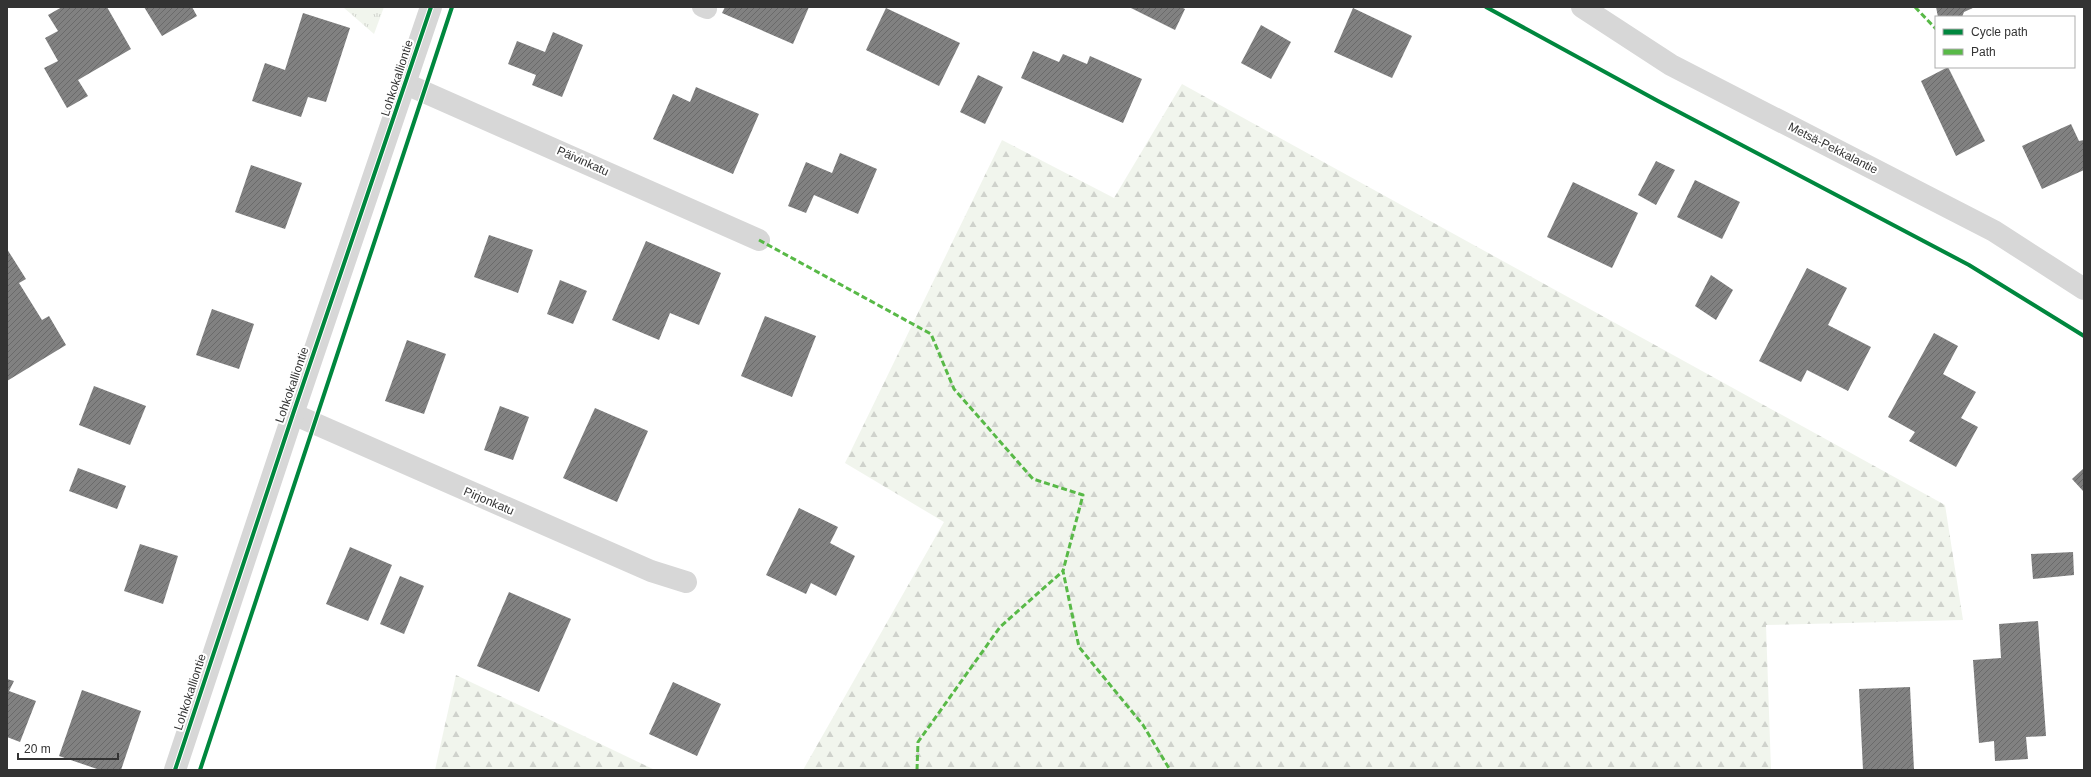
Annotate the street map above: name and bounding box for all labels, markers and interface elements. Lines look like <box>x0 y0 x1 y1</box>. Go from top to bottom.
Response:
legend <box>1935 16 2075 68</box>
text: Cycle path <box>1971 25 2028 39</box>
street label: Lohkokalliontie <box>378 38 416 118</box>
text: Path <box>1971 45 1996 59</box>
street label: Metsä-Pekkalantie <box>1786 119 1880 177</box>
street label: Päivinkatu <box>555 143 611 179</box>
street label: Lohkokalliontie <box>272 345 312 425</box>
street label: Pirjonkatu <box>462 484 516 518</box>
street label: Lohkokalliontie <box>171 652 209 732</box>
scale bar <box>18 735 118 761</box>
text: 20 m <box>24 742 51 756</box>

